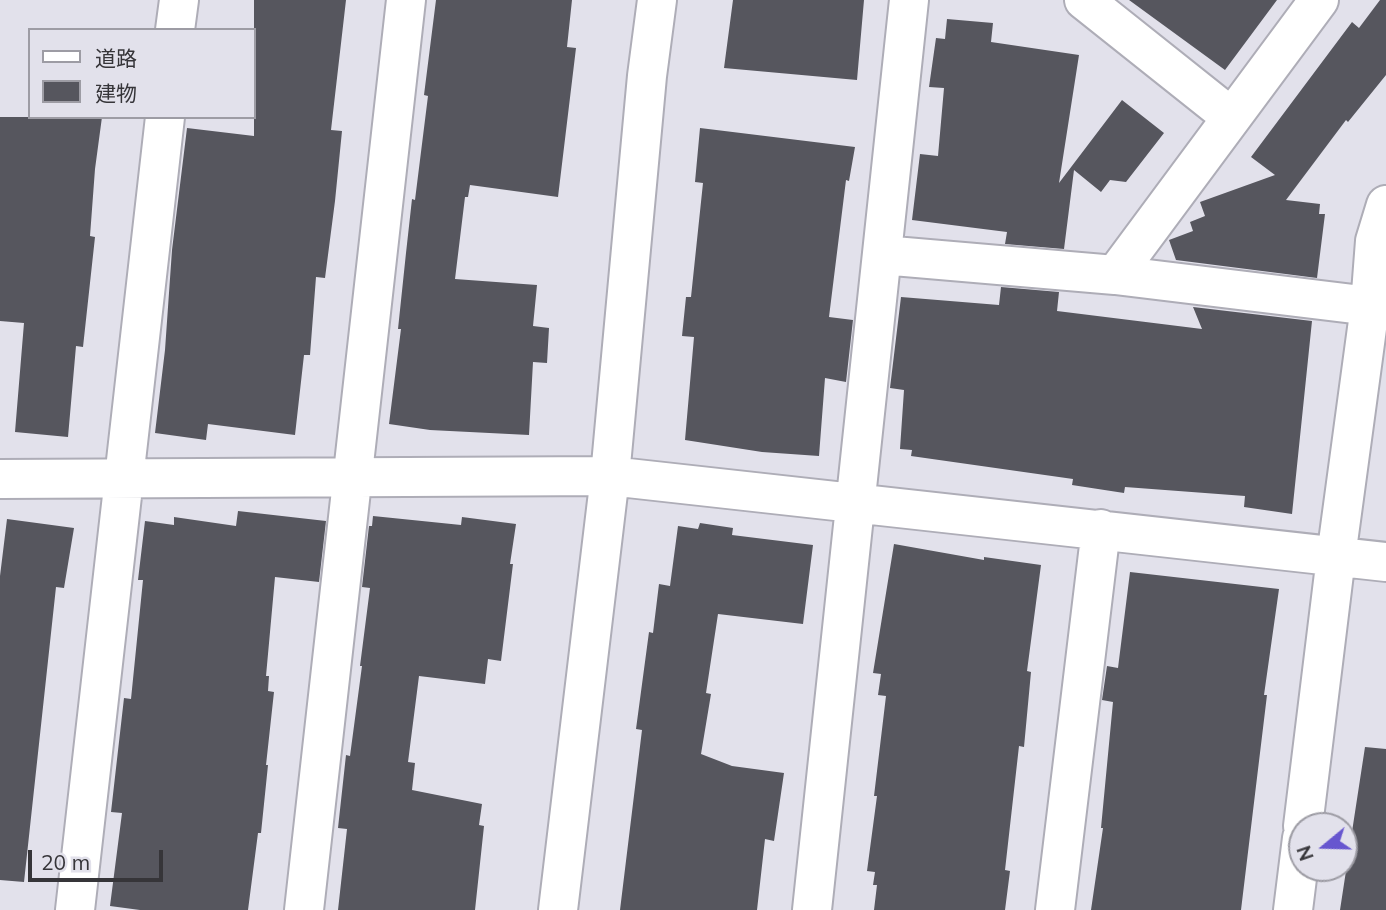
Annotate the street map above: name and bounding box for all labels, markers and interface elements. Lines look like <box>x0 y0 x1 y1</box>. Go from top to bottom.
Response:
legend <box>28 28 256 119</box>
text: 道路 <box>95 45 137 71</box>
text: 建物 <box>95 80 137 106</box>
north arrow <box>1288 812 1358 882</box>
scale bar <box>32 836 166 880</box>
text: N <box>1291 842 1319 864</box>
text: 20 m <box>41 849 90 875</box>

